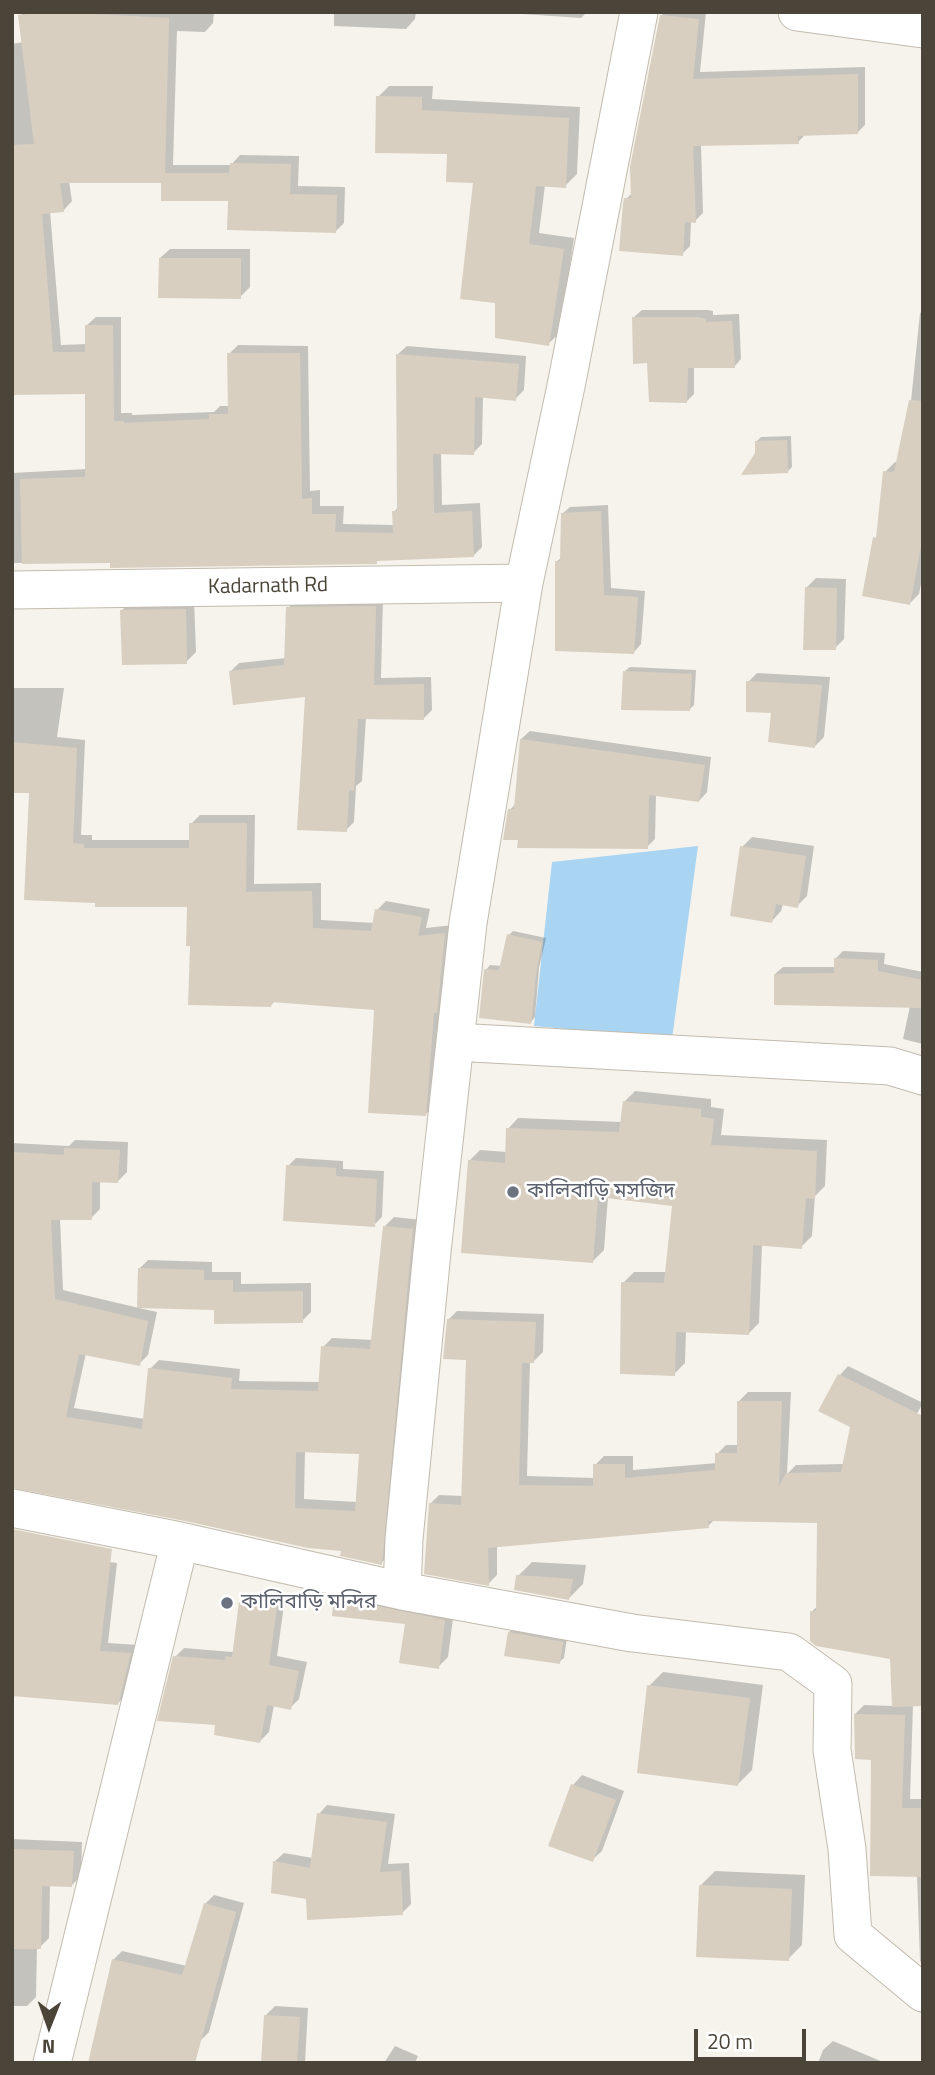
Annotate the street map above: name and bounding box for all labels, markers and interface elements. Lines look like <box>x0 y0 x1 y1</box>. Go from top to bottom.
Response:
street label: Kadarnath Rd <box>208 573 328 601</box>
place label: কালিবাড়ি মসজিদ <box>527 1179 675 1205</box>
marker: কালিবাড়ি মসজিদ <box>505 1184 521 1200</box>
place label: কালিবাড়ি মন্দির <box>241 1590 377 1616</box>
marker: কালিবাড়ি মন্দির <box>219 1595 235 1611</box>
north arrow <box>14 1991 84 2061</box>
scale bar <box>697 2016 809 2060</box>
text: 20 m <box>707 2025 753 2057</box>
text: N <box>42 2033 55 2062</box>

